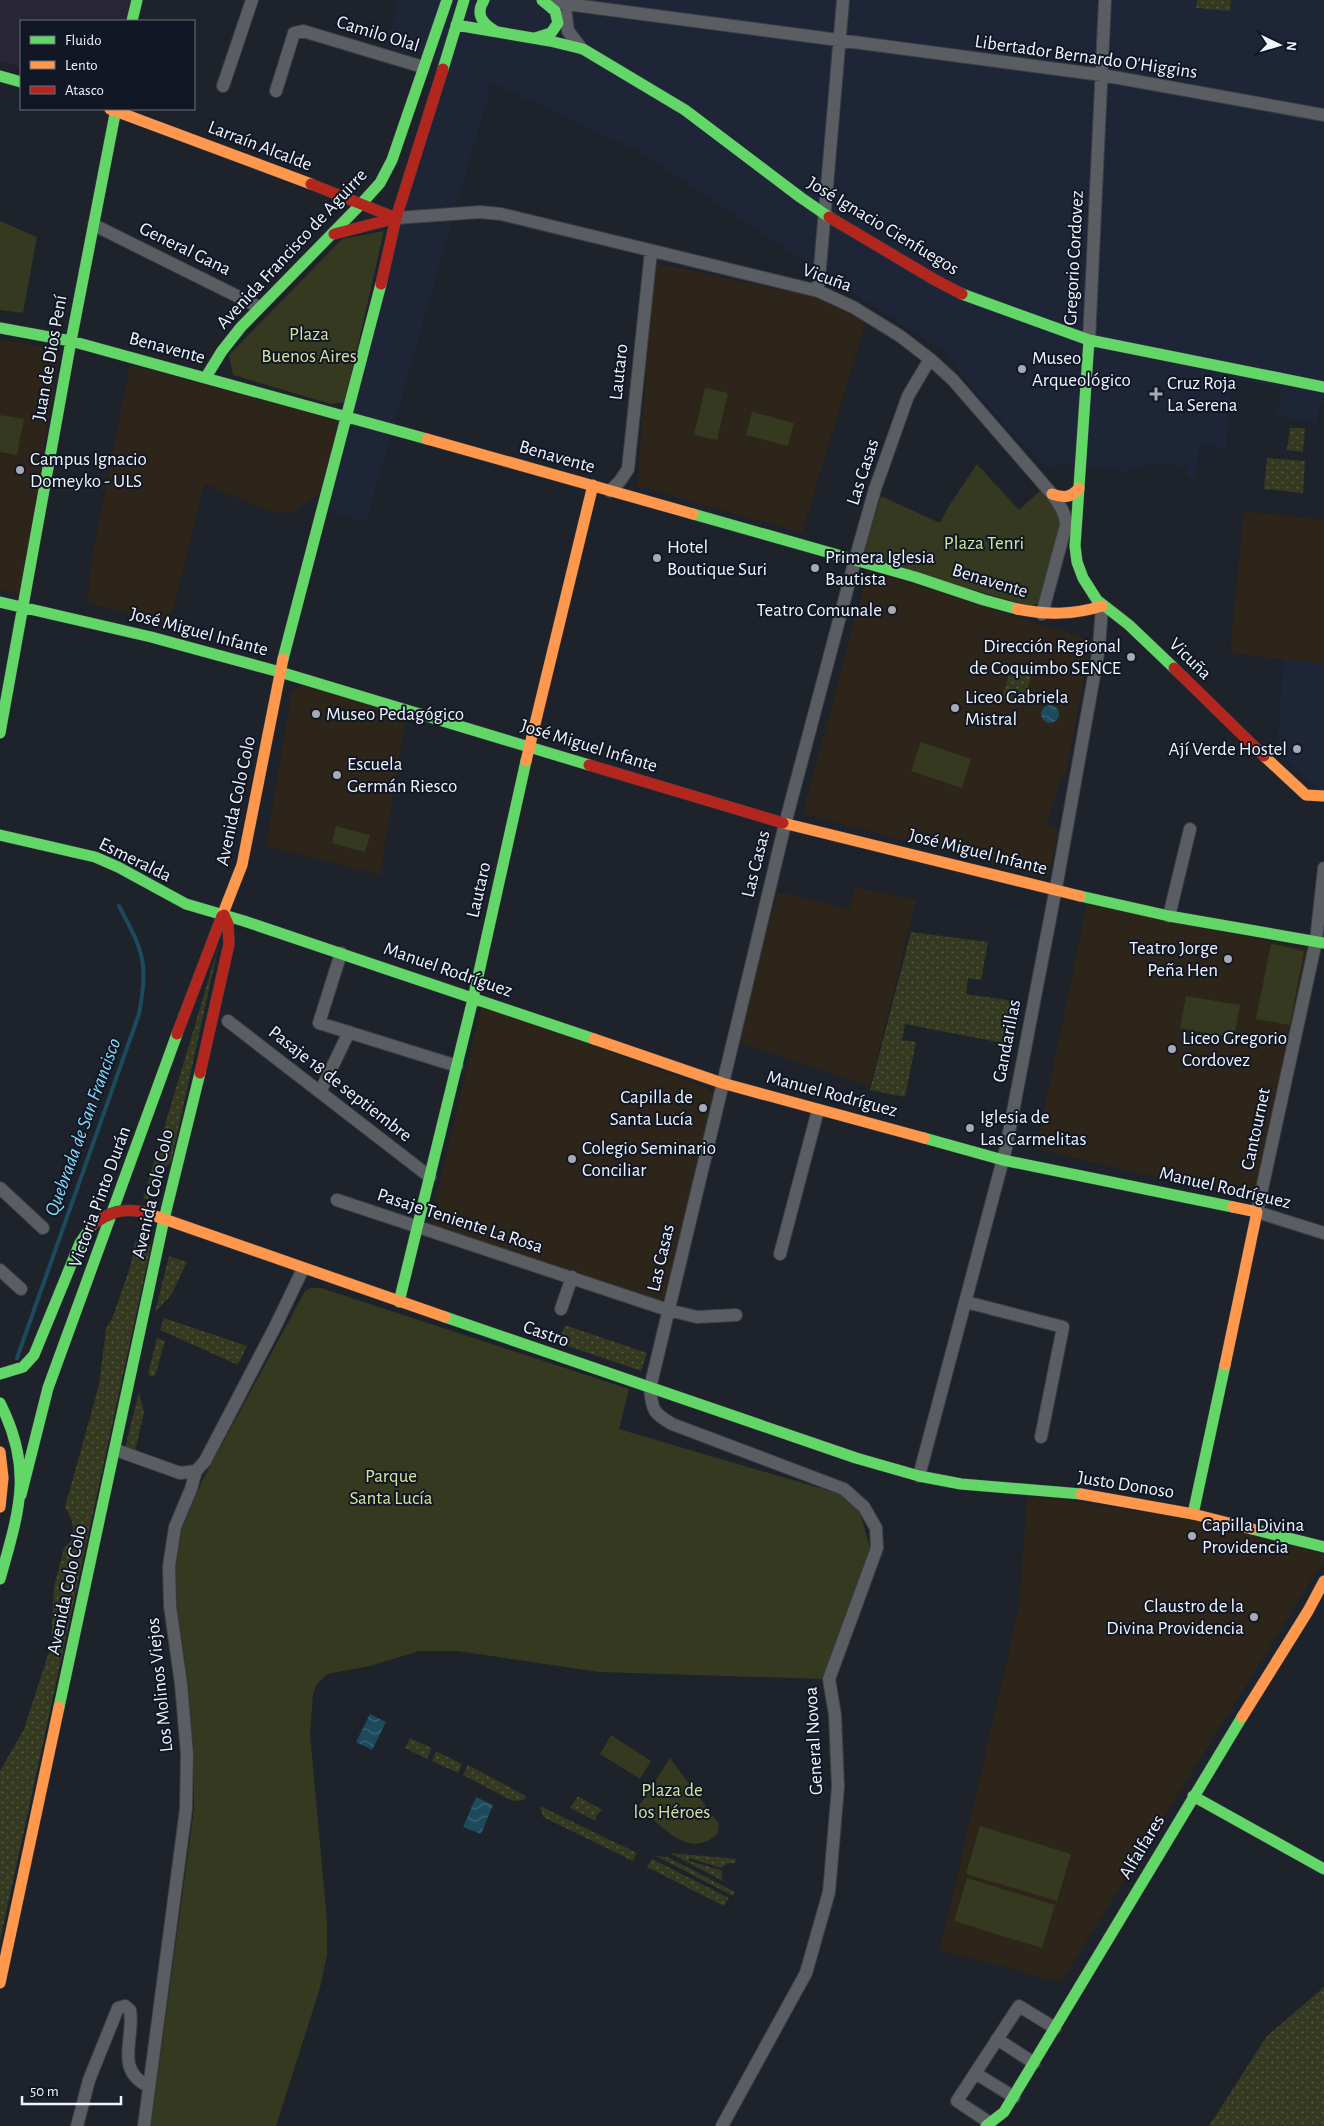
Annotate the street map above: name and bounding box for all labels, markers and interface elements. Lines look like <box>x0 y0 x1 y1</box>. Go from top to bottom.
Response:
street label: Camilo Olal <box>334 12 422 56</box>
legend <box>20 20 195 110</box>
north arrow <box>1254 20 1304 70</box>
street label: Libertador Bernardo O'Higgins <box>974 32 1198 82</box>
text: Fluido <box>65 33 102 48</box>
text: N <box>1284 41 1298 52</box>
text: Lento <box>65 58 98 73</box>
text: Atasco <box>65 83 104 98</box>
street label: Larraín Alcalde <box>205 117 315 175</box>
street label: Avenida Francisco de Aguirre <box>213 165 371 333</box>
street label: José Ignacio Cienfuegos <box>804 173 962 279</box>
street label: Gregorio Cordovez <box>1061 190 1087 326</box>
street label: General Gana <box>136 219 234 279</box>
street label: Vicuña <box>800 260 854 296</box>
street label: Juan de Dios Pení <box>30 293 70 422</box>
park label: Plaza Buenos Aires <box>261 325 357 366</box>
street label: Benavente <box>127 329 207 367</box>
street label: Lautaro <box>607 343 631 401</box>
place label: Museo Arqueológico <box>1032 349 1131 390</box>
marker: Museo Arqueológico <box>1016 363 1028 375</box>
place label: Cruz Roja La Serena <box>1167 374 1238 415</box>
marker: Cruz Roja La Serena <box>1149 387 1163 401</box>
street label: Benavente <box>517 437 597 477</box>
street label: Las Casas <box>843 437 883 507</box>
place label: Campus Ignacio Domeyko - ULS <box>30 450 147 491</box>
marker: Campus Ignacio Domeyko - ULS <box>14 464 26 476</box>
park label: Plaza Tenri <box>944 534 1024 553</box>
place label: Hotel Boutique Suri <box>667 538 767 579</box>
place label: Primera Iglesia Bautista <box>825 548 935 589</box>
marker: Hotel Boutique Suri <box>651 552 663 564</box>
street label: Benavente <box>950 561 1030 601</box>
marker: Primera Iglesia Bautista <box>809 562 821 574</box>
place label: Teatro Comunale <box>756 601 882 620</box>
street label: José Miguel Infante <box>128 604 270 660</box>
marker: Teatro Comunale <box>886 604 898 616</box>
street label: Vicuña <box>1165 635 1215 684</box>
place label: Dirección Regional de Coquimbo SENCE <box>969 637 1121 678</box>
marker: Dirección Regional de Coquimbo SENCE <box>1125 651 1137 663</box>
place label: Liceo Gabriela Mistral <box>965 688 1069 729</box>
marker: Liceo Gabriela Mistral <box>949 702 961 714</box>
place label: Museo Pedagógico <box>326 705 464 724</box>
marker: Museo Pedagógico <box>310 708 322 720</box>
street label: José Miguel Infante <box>518 716 660 776</box>
street label: Avenida Colo Colo <box>213 734 259 868</box>
place label: Ají Verde Hostel <box>1169 740 1287 759</box>
marker: Ají Verde Hostel <box>1291 743 1303 755</box>
place label: Escuela Germán Riesco <box>347 755 457 796</box>
marker: Escuela Germán Riesco <box>331 769 343 781</box>
street label: José Miguel Infante <box>907 826 1049 878</box>
street label: Las Casas <box>739 829 773 899</box>
street label: Esmeralda <box>96 834 174 886</box>
street label: Lautaro <box>463 860 495 920</box>
street label: Manuel Rodríguez <box>381 939 515 1001</box>
place label: Teatro Jorge Peña Hen <box>1129 939 1218 980</box>
marker: Teatro Jorge Peña Hen <box>1222 953 1234 965</box>
street label: Gandarillas <box>990 998 1024 1084</box>
street label: Pasaje 18 de septiembre <box>265 1022 415 1146</box>
place label: Liceo Gregorio Cordovez <box>1182 1029 1287 1070</box>
water label: Quebrada de San Francisco <box>42 1035 124 1219</box>
marker: Liceo Gregorio Cordovez <box>1166 1043 1178 1055</box>
street label: Manuel Rodríguez <box>764 1067 900 1121</box>
street label: Cantournet <box>1238 1086 1274 1172</box>
place label: Capilla de Santa Lucía <box>610 1088 693 1129</box>
marker: Capilla de Santa Lucía <box>697 1102 709 1114</box>
place label: Iglesia de Las Carmelitas <box>980 1108 1087 1149</box>
marker: Iglesia de Las Carmelitas <box>964 1122 976 1134</box>
street label: Victoria Pinto Durán <box>66 1124 134 1270</box>
street label: Avenida Colo Colo <box>129 1127 177 1261</box>
place label: Colegio Seminario Conciliar <box>582 1139 716 1180</box>
marker: Colegio Seminario Conciliar <box>566 1153 578 1165</box>
street label: Manuel Rodríguez <box>1157 1164 1293 1212</box>
street label: Pasaje Teniente La Rosa <box>375 1185 546 1257</box>
street label: Las Casas <box>644 1223 678 1293</box>
street label: Castro <box>521 1317 571 1351</box>
park label: Parque Santa Lucía <box>349 1467 433 1508</box>
street label: Justo Donoso <box>1076 1468 1176 1502</box>
place label: Capilla Divina Providencia <box>1202 1516 1305 1557</box>
street label: Avenida Colo Colo <box>44 1523 90 1657</box>
marker: Capilla Divina Providencia <box>1186 1530 1198 1542</box>
place label: Claustro de la Divina Providencia <box>1106 1597 1244 1638</box>
marker: Claustro de la Divina Providencia <box>1248 1611 1260 1623</box>
street label: Los Molinos Viejos <box>143 1617 177 1753</box>
street label: General Novoa <box>802 1686 826 1796</box>
park label: Plaza de los Héroes <box>634 1781 710 1822</box>
street label: Alfalfares <box>1116 1812 1168 1882</box>
scale bar <box>22 2074 121 2106</box>
text: 50 m <box>30 2084 59 2099</box>

